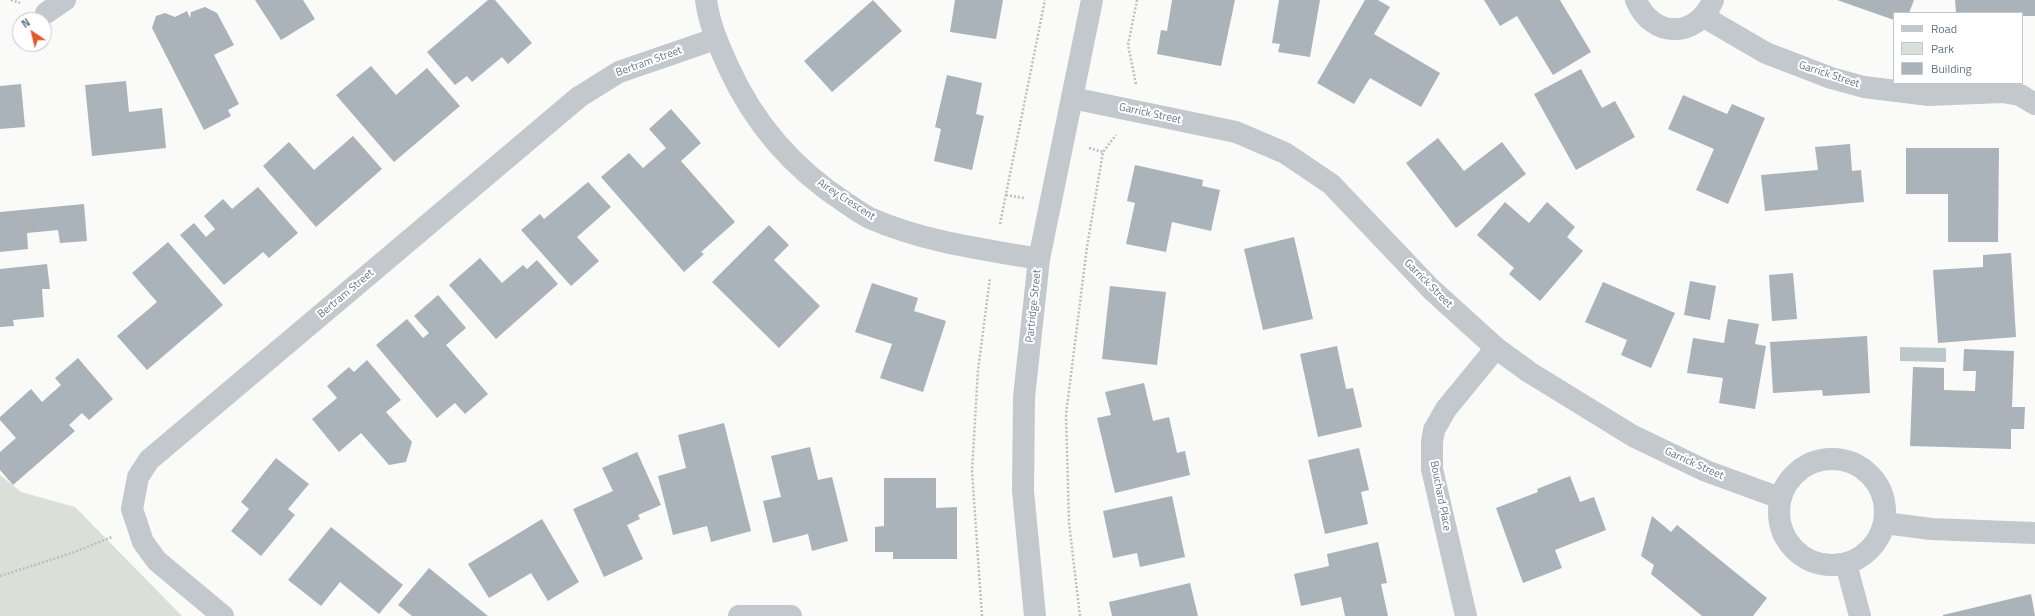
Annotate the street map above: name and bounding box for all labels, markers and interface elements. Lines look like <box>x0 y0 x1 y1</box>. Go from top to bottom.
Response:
north arrow <box>12 12 52 52</box>
legend <box>1893 12 2023 84</box>
text: N <box>18 14 33 32</box>
text: Road <box>1931 19 1957 38</box>
text: Park <box>1931 39 1954 58</box>
street label: Bertram Street <box>614 44 684 80</box>
street label: Garrick Street <box>1797 59 1861 91</box>
text: Building <box>1931 59 1972 78</box>
street label: Garrick Street <box>1118 101 1182 127</box>
street label: Airey Crescent <box>815 176 877 224</box>
street label: Garrick Street <box>1401 257 1455 311</box>
street label: Bertram Street <box>315 267 377 321</box>
street label: Partridge Street <box>1024 269 1044 343</box>
street label: Garrick Street <box>1662 445 1726 483</box>
street label: Bouchard Place <box>1427 460 1453 532</box>

